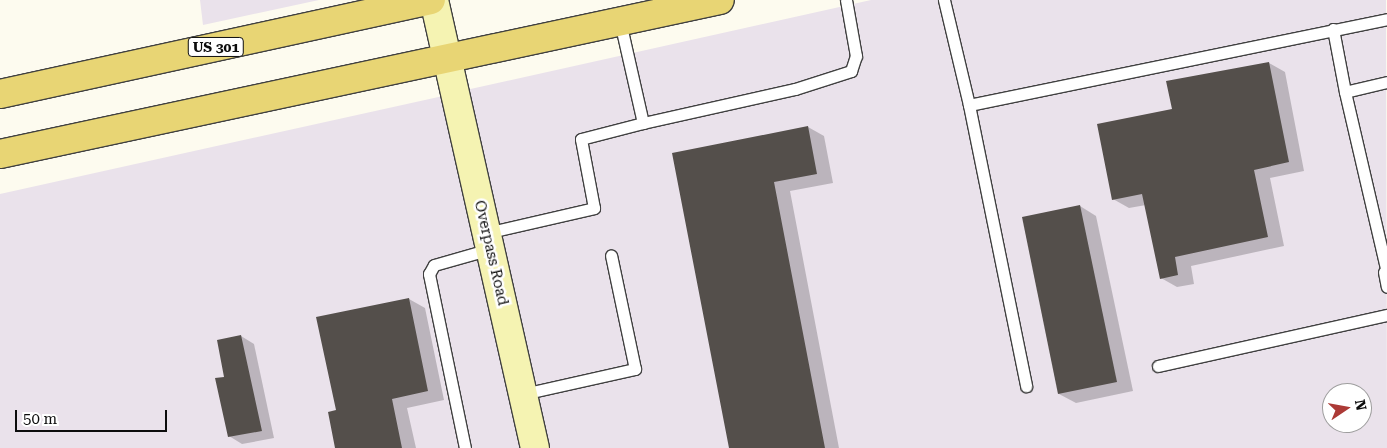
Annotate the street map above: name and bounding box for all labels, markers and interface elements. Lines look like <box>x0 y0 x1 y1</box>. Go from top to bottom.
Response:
road number: US 301 <box>187 36 245 58</box>
street label: Overpass Road <box>470 199 512 307</box>
north arrow <box>1322 383 1372 433</box>
text: N <box>1352 398 1370 412</box>
scale bar <box>18 400 170 432</box>
text: 50 m <box>23 410 57 428</box>

